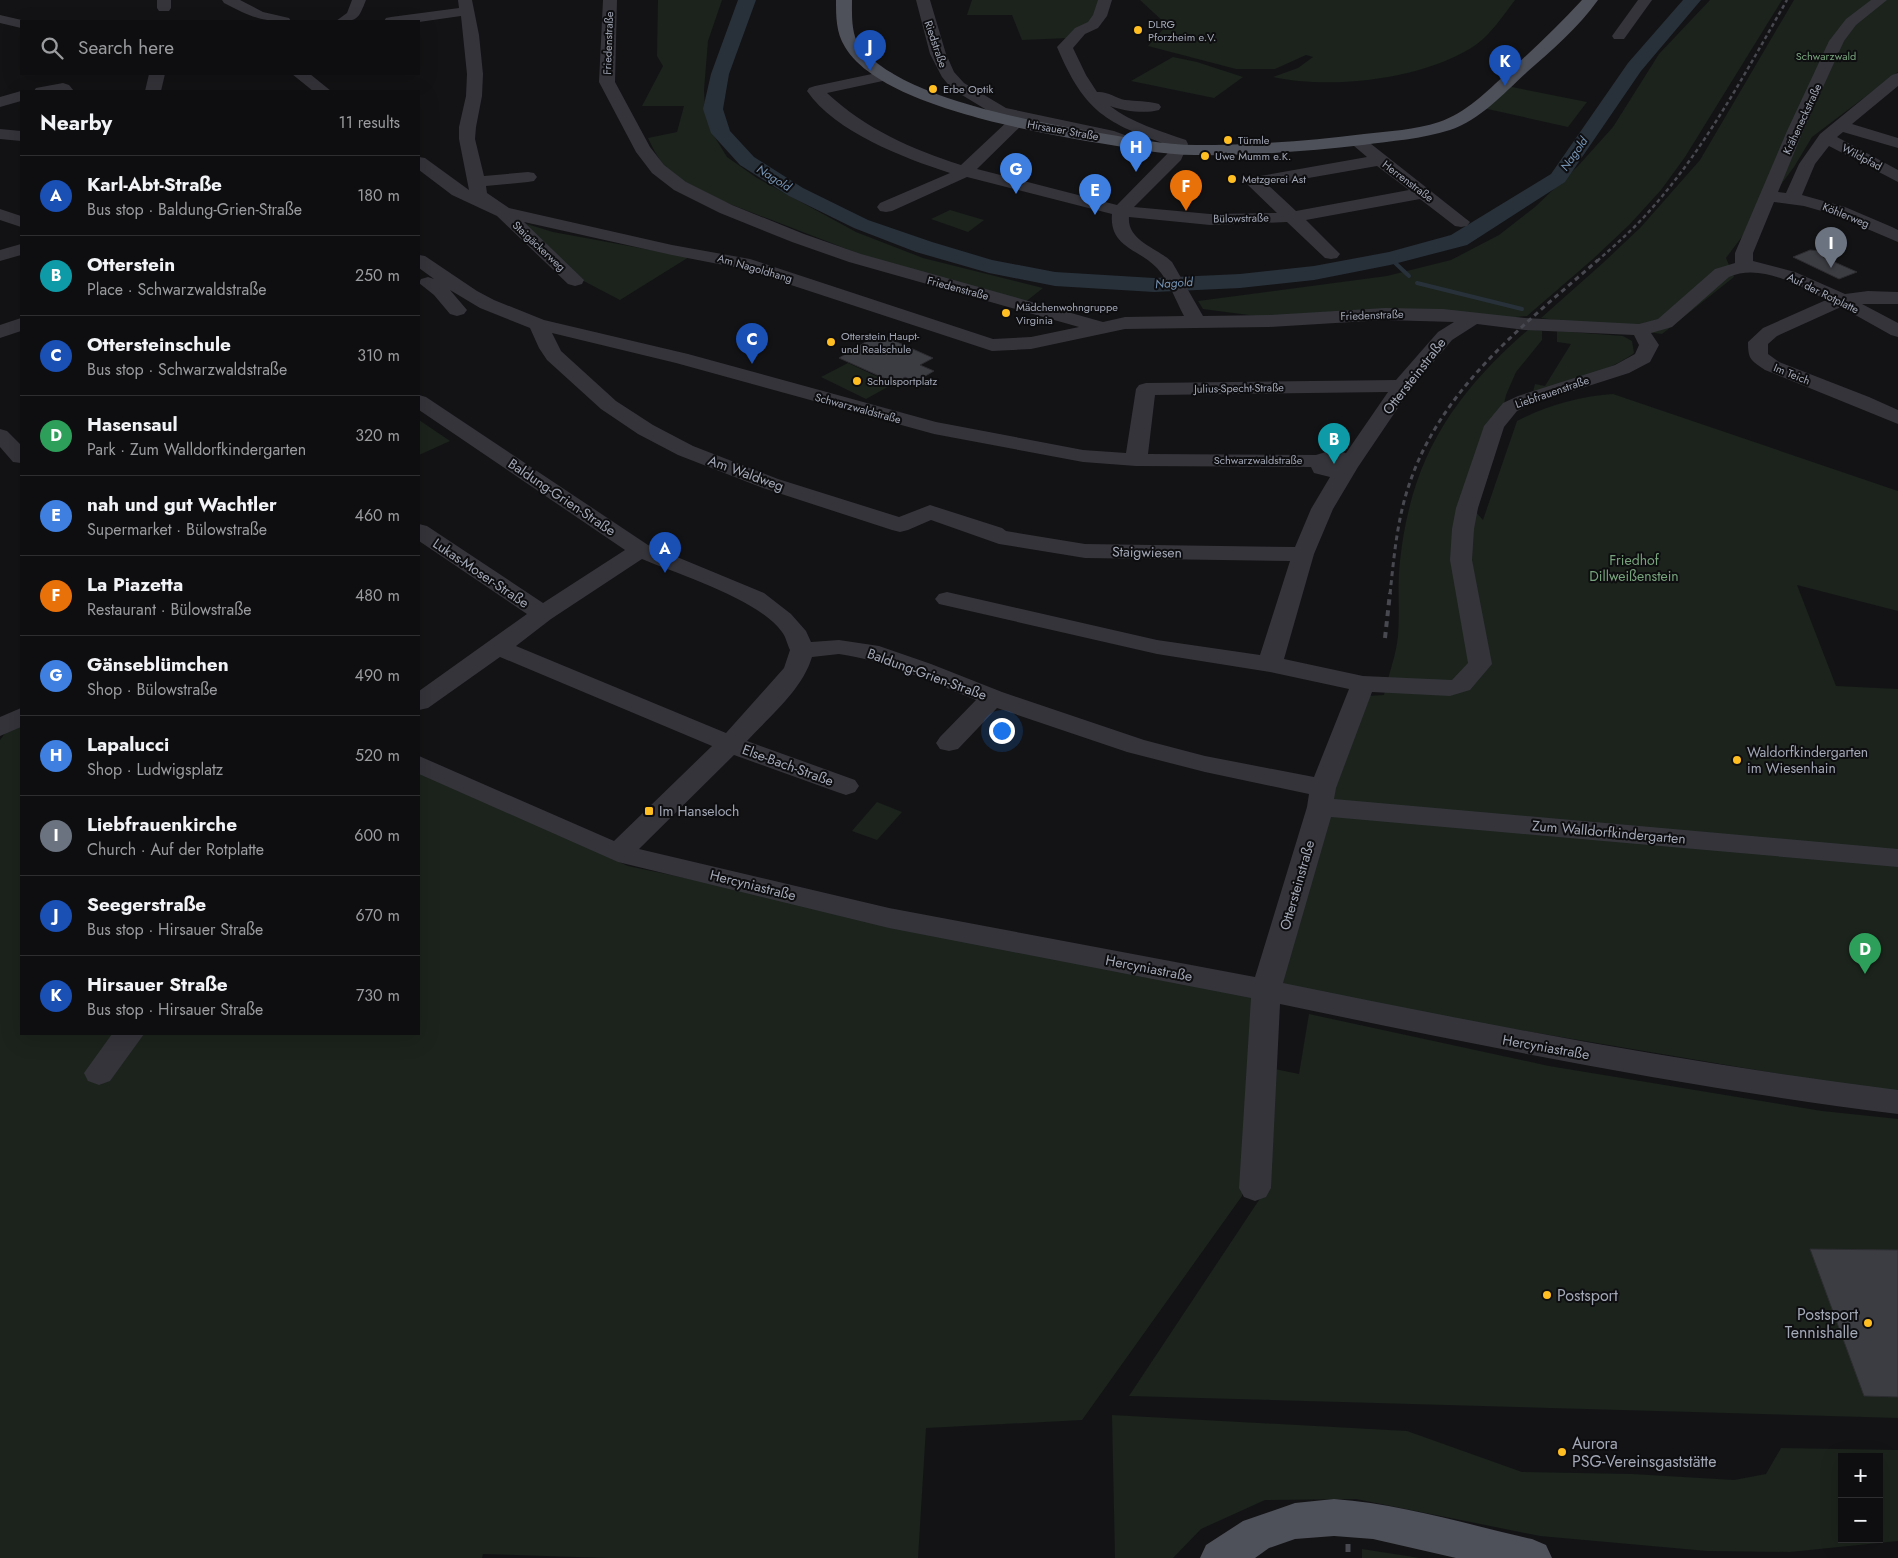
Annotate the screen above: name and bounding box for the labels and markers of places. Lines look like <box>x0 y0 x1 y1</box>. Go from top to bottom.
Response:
place label: DLRG Pforzheim e.V. <box>1148 16 1216 45</box>
marker: DLRG Pforzheim e.V. <box>1132 24 1144 36</box>
pin: J <box>854 30 886 71</box>
pin: K <box>1489 45 1521 86</box>
place label: Erbe Optik <box>943 81 994 97</box>
marker: Erbe Optik <box>927 83 939 95</box>
pin: H <box>1120 131 1152 172</box>
place label: Türmle <box>1238 132 1270 148</box>
marker: Türmle <box>1222 134 1234 146</box>
place label: Uwe Mumm e.K. <box>1215 148 1291 164</box>
marker: Uwe Mumm e.K. <box>1199 150 1211 162</box>
pin: G <box>1000 153 1032 194</box>
pin: F <box>1170 170 1202 211</box>
place label: Metzgerei Ast <box>1242 171 1306 187</box>
marker: Metzgerei Ast <box>1226 173 1238 185</box>
pin: E <box>1079 174 1111 215</box>
pin: I <box>1815 227 1847 268</box>
place label: Mädchenwohngruppe Virginia <box>1016 299 1118 328</box>
marker: Mädchenwohngruppe Virginia <box>1000 307 1012 319</box>
pin: C <box>736 323 768 364</box>
place label: Otterstein Haupt- und Realschule <box>841 328 920 357</box>
marker: Otterstein Haupt- und Realschule <box>825 336 837 348</box>
place label: Schulsportplatz <box>867 373 937 389</box>
marker: Schulsportplatz <box>851 375 863 387</box>
pin: B <box>1318 423 1350 464</box>
pin: A <box>649 532 681 573</box>
place label: Waldorfkindergarten im Wiesenhain <box>1747 742 1868 778</box>
marker: Waldorfkindergarten im Wiesenhain <box>1731 754 1743 766</box>
place label: Im Hanseloch <box>659 801 739 821</box>
marker: Im Hanseloch <box>643 805 655 817</box>
pin: D <box>1849 933 1881 974</box>
place label: Postsport <box>1557 1284 1618 1307</box>
marker: Postsport <box>1541 1289 1553 1301</box>
place label: Postsport Tennishalle <box>1785 1303 1858 1344</box>
marker: Postsport Tennishalle <box>1862 1317 1874 1329</box>
place label: Aurora PSG-Vereinsgaststätte <box>1572 1432 1716 1473</box>
marker: Aurora PSG-Vereinsgaststätte <box>1556 1446 1568 1458</box>

